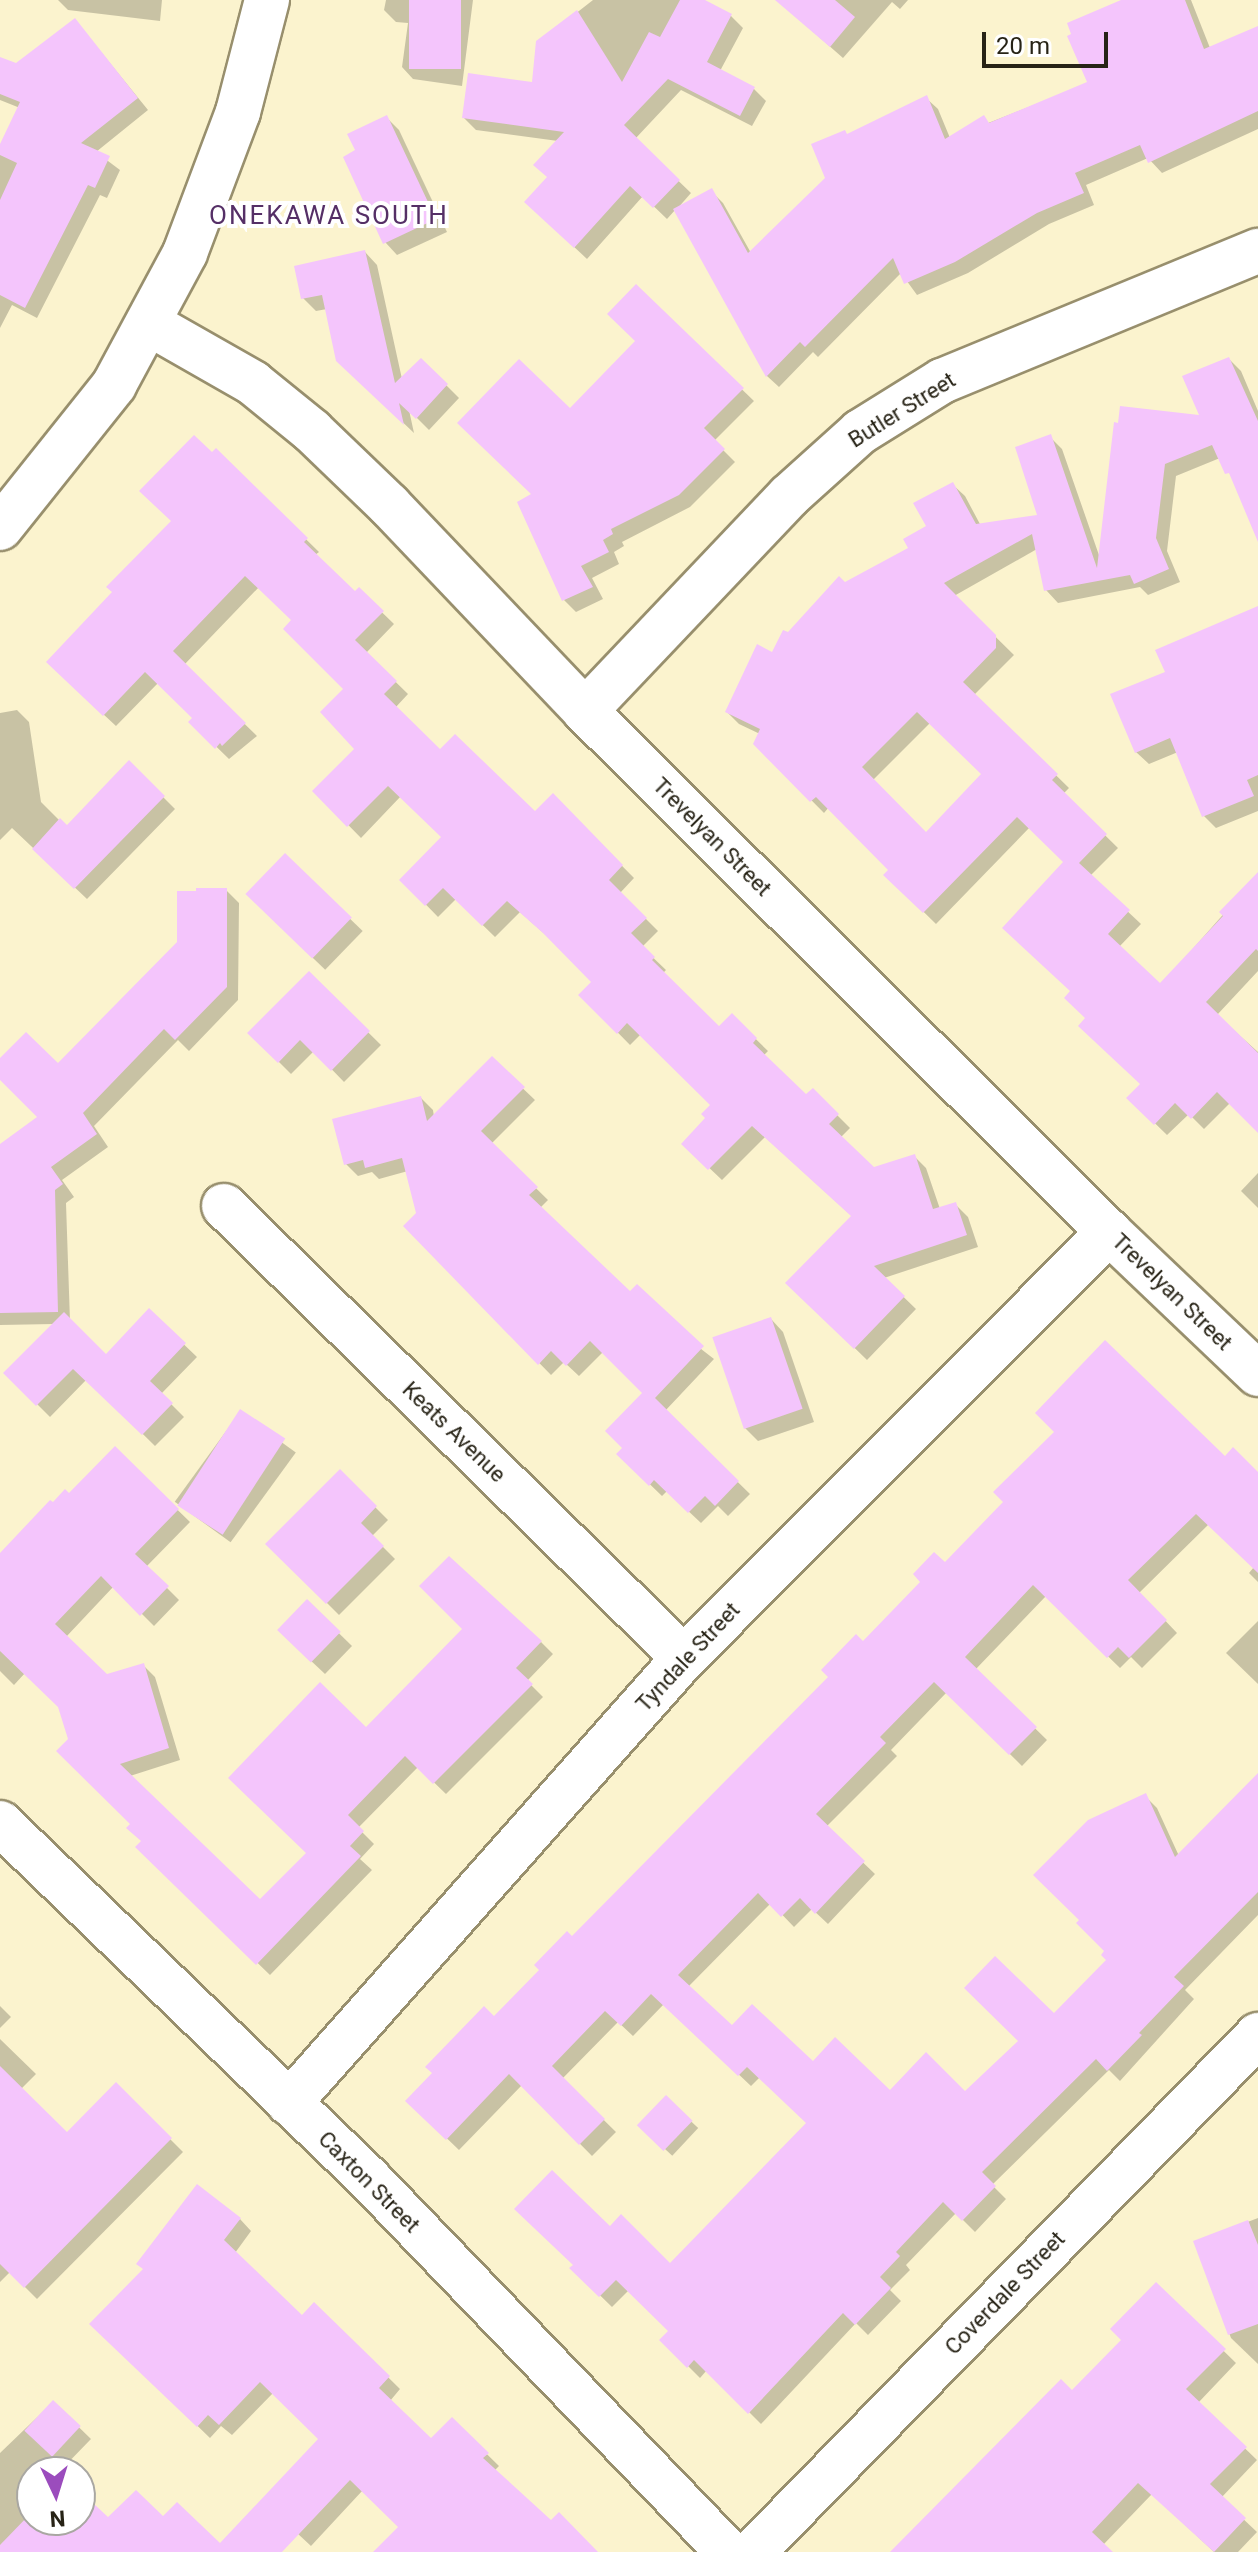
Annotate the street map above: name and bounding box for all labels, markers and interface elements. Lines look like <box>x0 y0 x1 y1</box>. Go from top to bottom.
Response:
scale bar <box>986 16 1112 66</box>
text: 20 m <box>996 32 1050 60</box>
district label: ONEKAWA SOUTH <box>209 200 449 232</box>
street label: Butler Street <box>844 367 960 453</box>
street label: Trevelyan Street <box>647 772 777 902</box>
street label: Trevelyan Street <box>1107 1228 1237 1356</box>
street label: Keats Avenue <box>397 1376 511 1488</box>
street label: Tyndale Street <box>631 1597 745 1717</box>
street label: Caxton Street <box>313 2126 425 2238</box>
street label: Coverdale Street <box>940 2226 1070 2360</box>
north arrow <box>16 2456 96 2536</box>
text: N <box>49 2505 66 2531</box>

